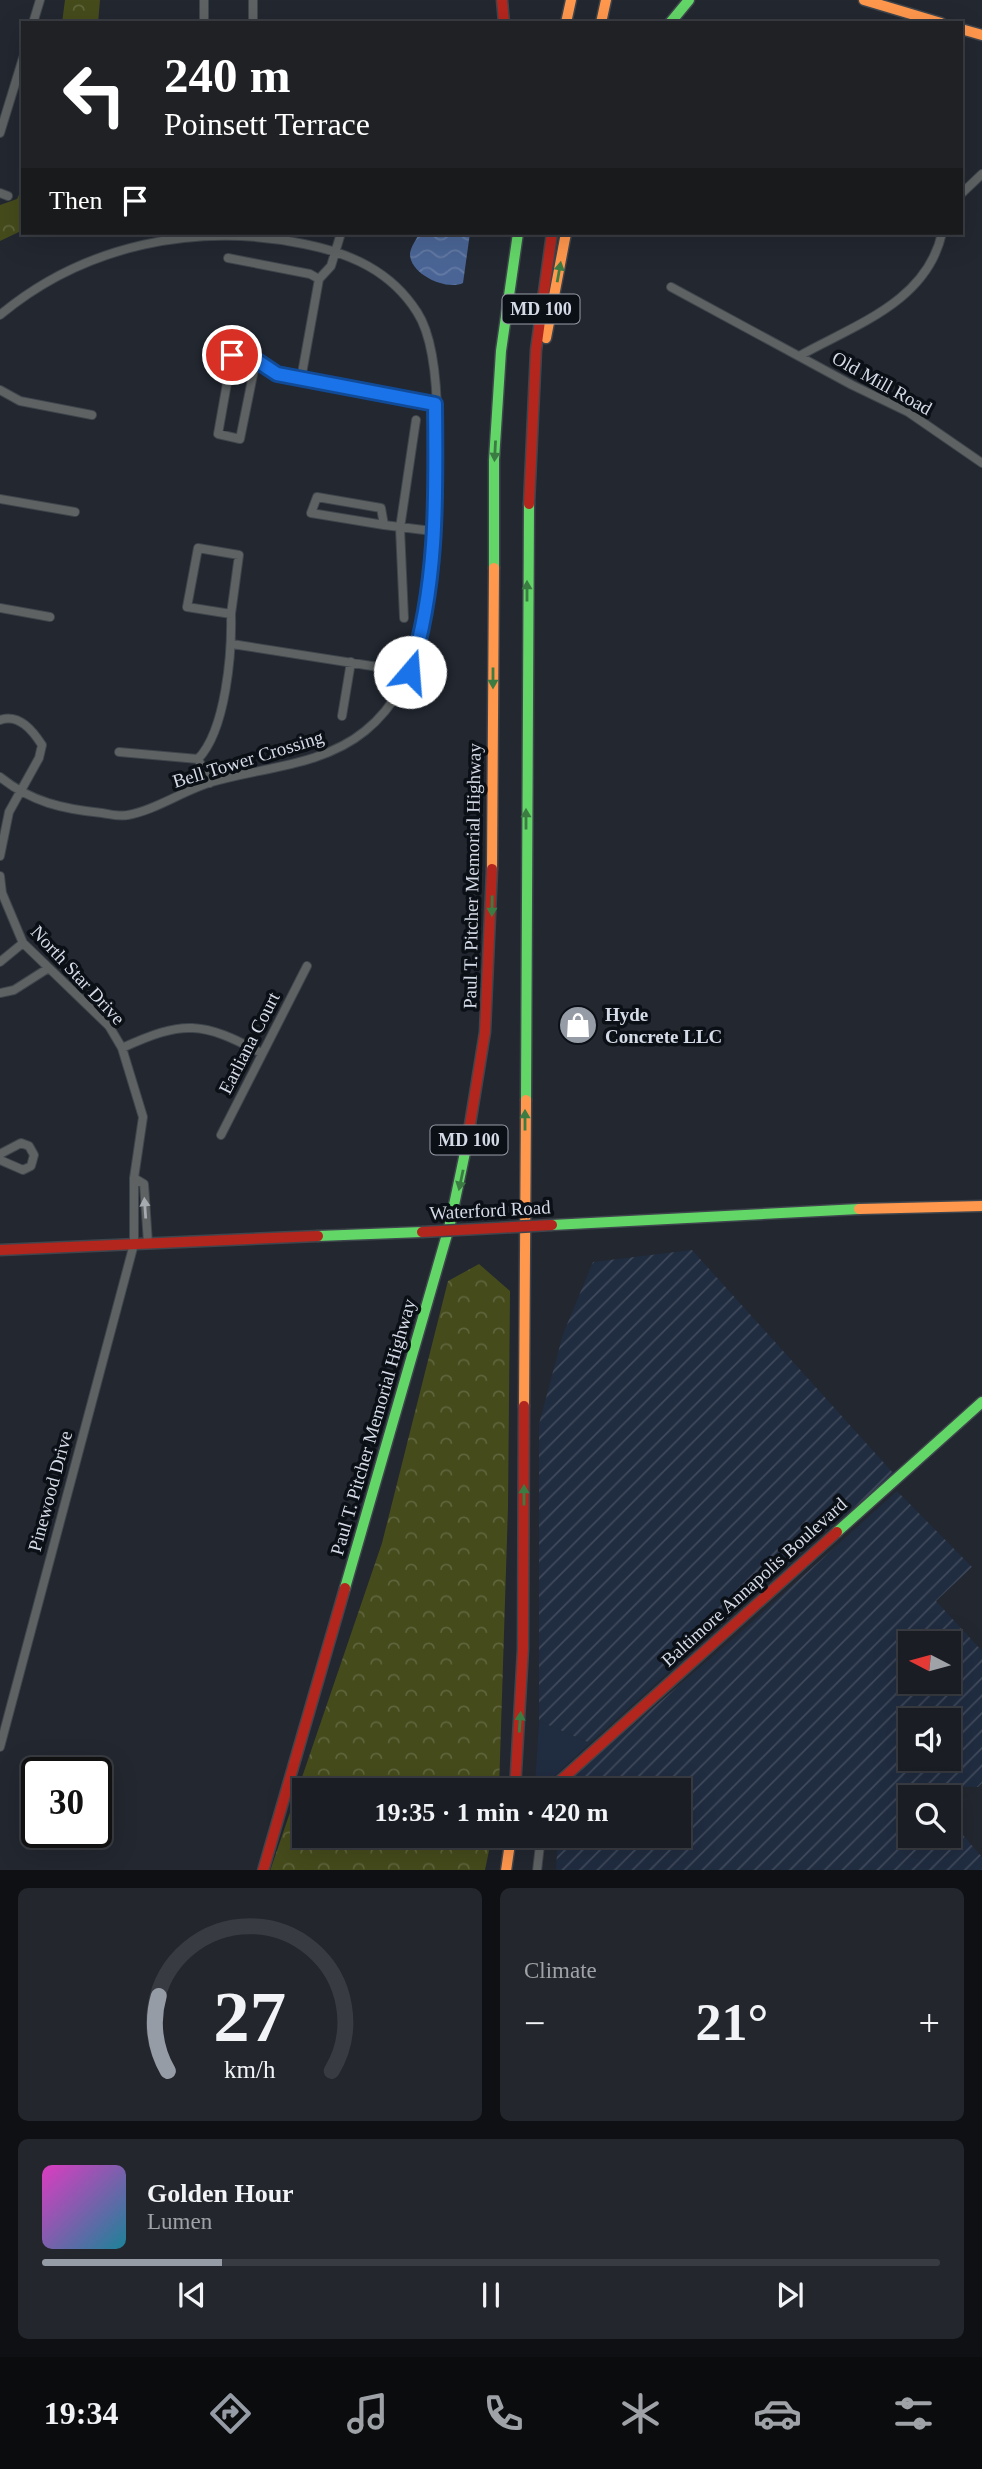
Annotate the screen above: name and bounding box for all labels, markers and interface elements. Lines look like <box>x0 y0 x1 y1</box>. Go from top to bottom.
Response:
text: 240 m <box>164 48 291 103</box>
icon: left <box>49 49 140 140</box>
text: Poinsett Terrace <box>164 106 370 142</box>
icon: arrive <box>116 182 154 220</box>
text: Then <box>49 186 102 215</box>
one-way arrow <box>553 261 564 283</box>
road number: MD 100 <box>503 295 580 324</box>
pin <box>202 325 262 385</box>
icon: arrive <box>213 336 251 374</box>
street label: Old Mill Road <box>828 347 936 419</box>
one-way arrow <box>489 440 500 462</box>
one-way arrow <box>521 580 533 602</box>
position arrow <box>373 635 447 709</box>
one-way arrow <box>487 667 499 689</box>
street label: Bell Tower Crossing <box>170 726 326 792</box>
street label: Paul T. Pitcher Memorial Highway <box>459 742 485 1009</box>
one-way arrow <box>520 807 532 829</box>
one-way arrow <box>486 895 498 917</box>
street label: North Star Drive <box>27 921 129 1029</box>
street label: Earliana Court <box>214 988 284 1097</box>
shop icon: Hyde Concrete LLC <box>557 1004 599 1046</box>
place label: Hyde Concrete LLC <box>605 1004 722 1047</box>
one-way arrow <box>519 1108 531 1130</box>
road number: MD 100 <box>430 1126 508 1154</box>
one-way arrow <box>455 1169 466 1191</box>
street label: Waterford Road <box>429 1196 552 1224</box>
one-way arrow <box>140 1197 151 1219</box>
street label: Paul T. Pitcher Memorial Highway <box>326 1296 420 1558</box>
street label: Pinewood Drive <box>24 1428 76 1554</box>
one-way arrow <box>518 1483 530 1505</box>
street label: Baltimore Annapolis Boulevard <box>657 1493 851 1671</box>
north arrow <box>898 1631 961 1694</box>
map controls <box>898 1631 961 1848</box>
button: sound <box>898 1708 961 1771</box>
one-way arrow <box>515 1711 526 1733</box>
speed limit sign: 30 <box>21 1757 112 1848</box>
button: search <box>898 1785 961 1848</box>
text: 19:35 · 1 min · 420 m <box>375 1798 609 1827</box>
text: Climate <box>524 1958 597 1983</box>
text: 27 <box>214 1976 286 2057</box>
text: 21° <box>696 1994 768 2051</box>
text: − <box>524 2002 545 2044</box>
text: + <box>919 2002 940 2044</box>
text: km/h <box>224 2055 276 2082</box>
text: Golden Hour <box>147 2179 294 2208</box>
text: Lumen <box>147 2209 212 2234</box>
icon: previous <box>173 2276 211 2314</box>
icon: pause <box>472 2276 510 2314</box>
icon: next <box>771 2276 809 2314</box>
icon: directions <box>206 2389 255 2438</box>
icon: music <box>343 2389 392 2438</box>
icon: phone <box>479 2389 528 2438</box>
icon: climate <box>616 2389 665 2438</box>
icon: car <box>753 2389 802 2438</box>
icon: filters <box>889 2389 938 2438</box>
text: 19:34 <box>44 2395 118 2431</box>

